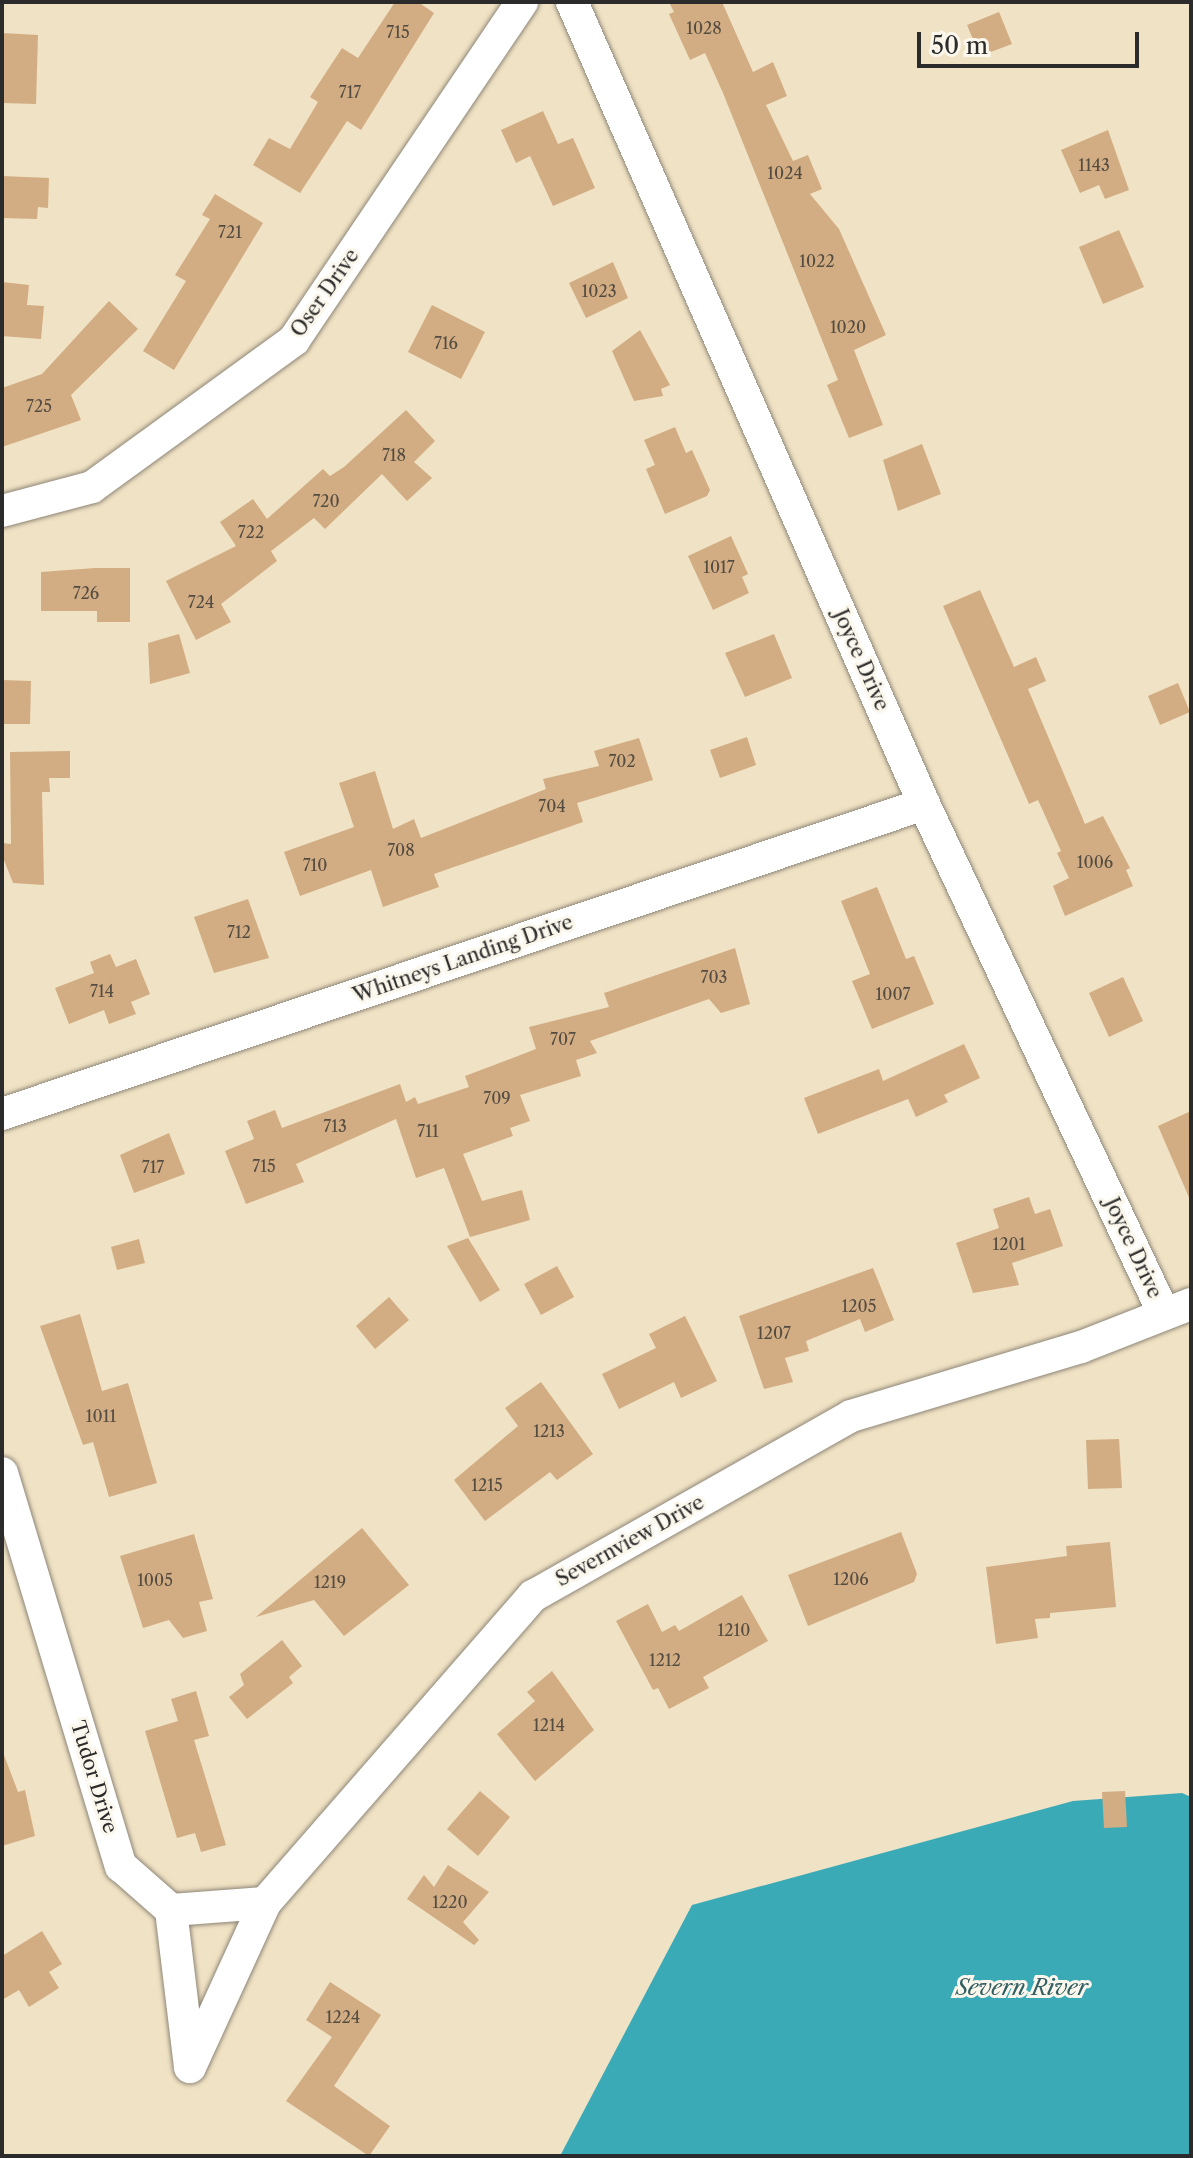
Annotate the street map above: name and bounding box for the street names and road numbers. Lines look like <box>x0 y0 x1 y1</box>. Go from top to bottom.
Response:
street label: Oser Drive <box>286 244 364 342</box>
street label: Joyce Drive <box>828 606 894 714</box>
street label: Whitneys Landing Drive <box>350 910 576 1008</box>
street label: Joyce Drive <box>1099 1194 1167 1302</box>
street label: Severnview Drive <box>551 1490 709 1592</box>
street label: Tudor Drive <box>65 1718 123 1836</box>

